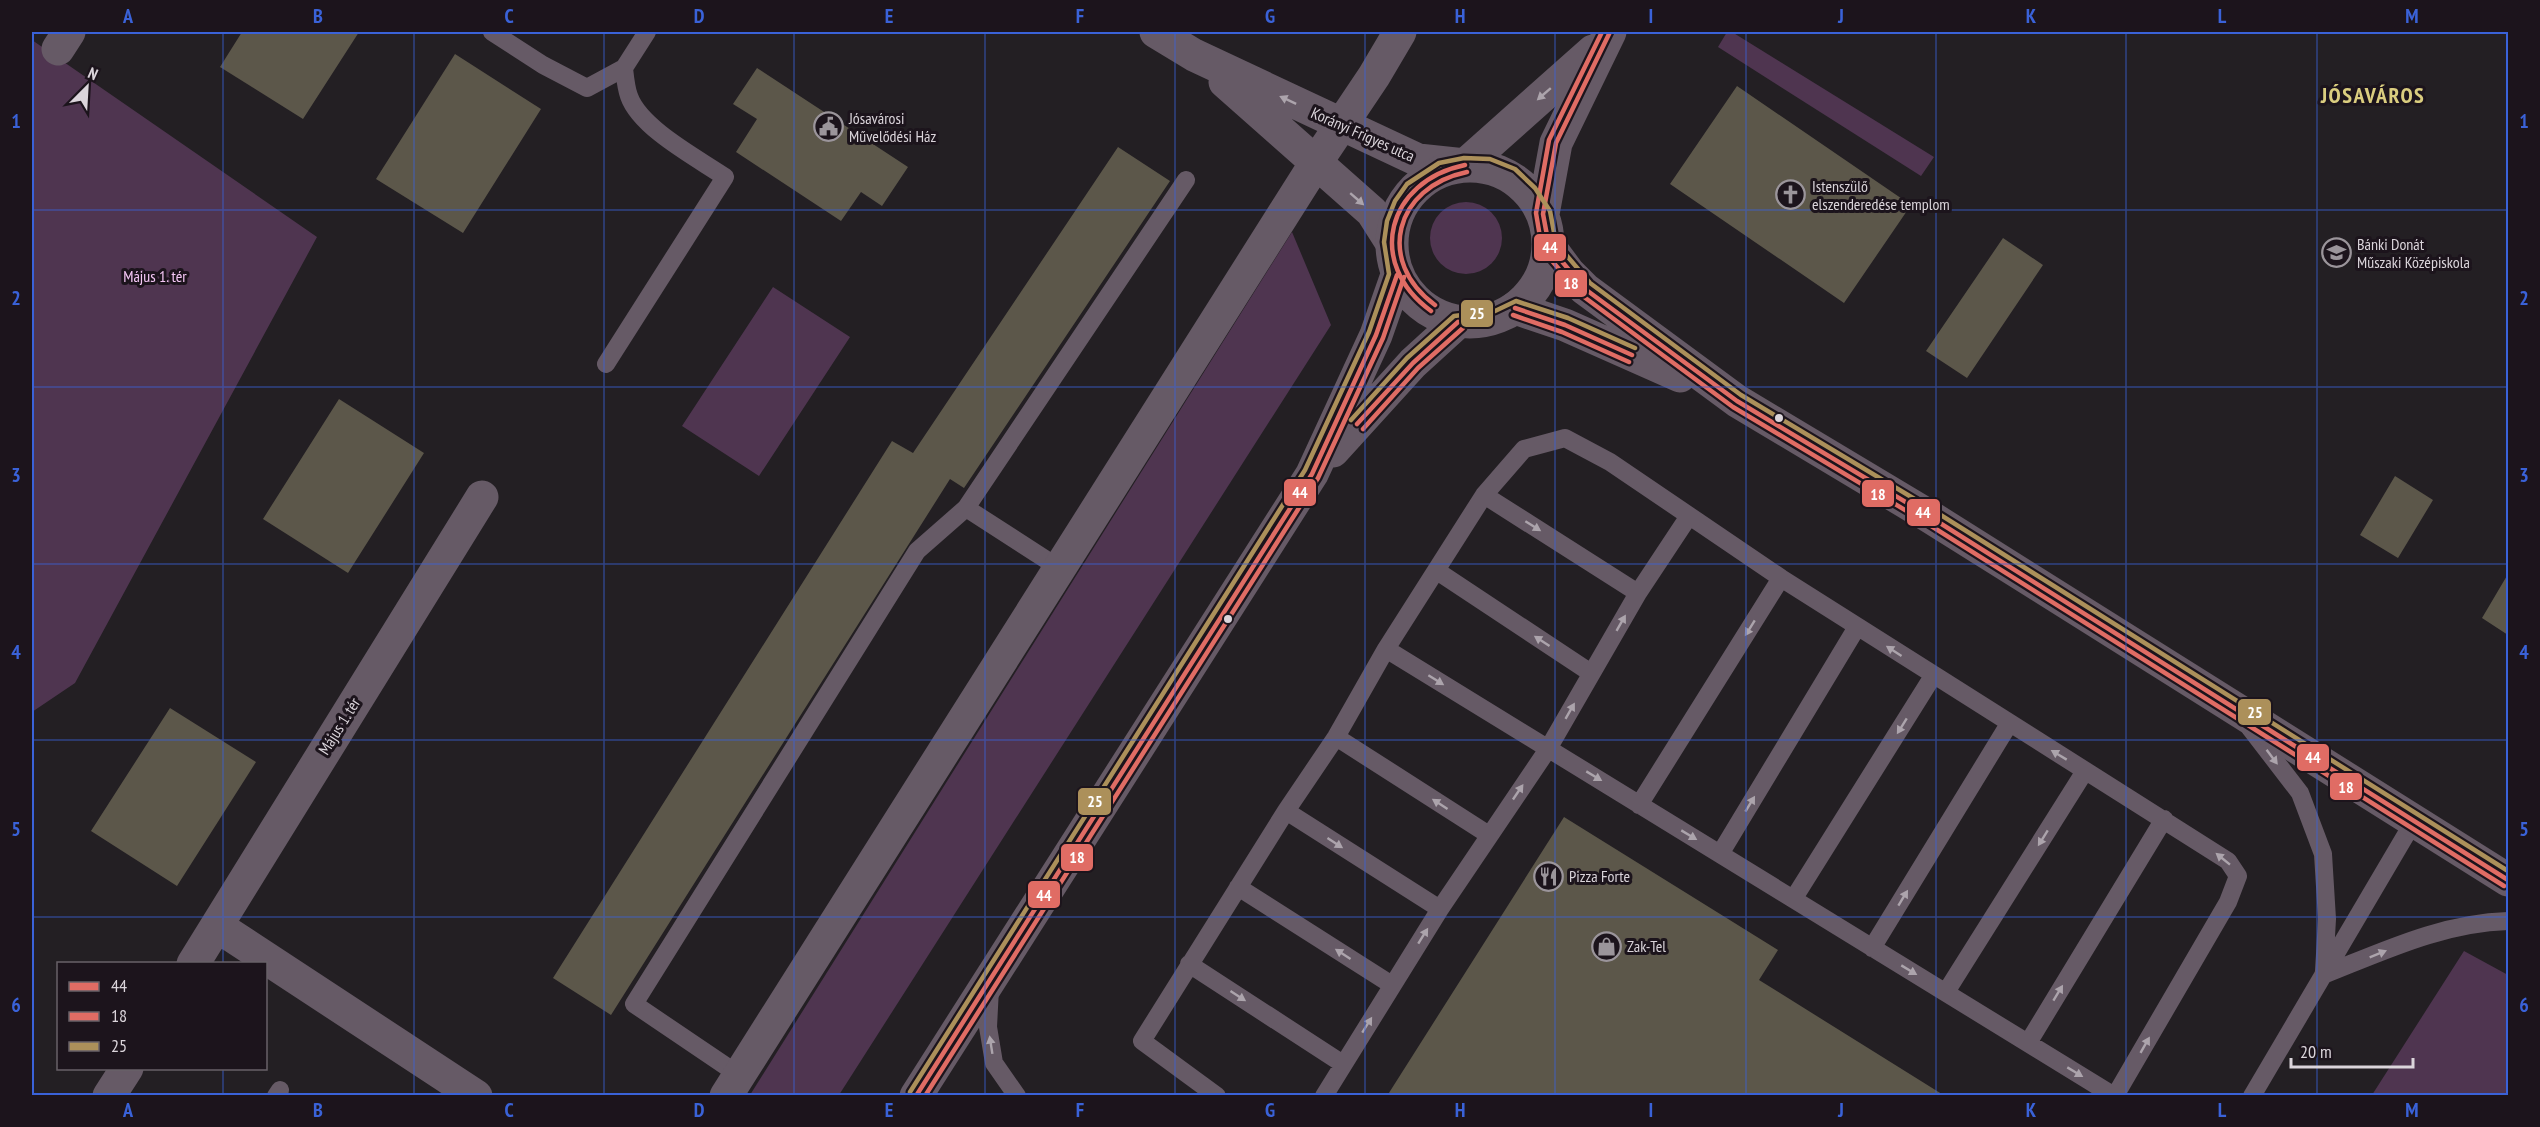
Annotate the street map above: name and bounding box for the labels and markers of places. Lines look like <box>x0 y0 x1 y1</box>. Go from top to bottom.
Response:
place label: Jósavárosi Művelődési Ház <box>848 108 936 146</box>
public building icon: Jósavárosi Művelődési Ház <box>812 111 844 143</box>
place label: Istenszülő elszenderedése templom <box>1812 176 1950 214</box>
church icon: Istenszülő elszenderedése templom <box>1775 179 1807 211</box>
place label: Bánki Donát Műszaki Középiskola <box>2357 234 2470 272</box>
school or university icon: Bánki Donát Műszaki Középiskola <box>2320 237 2352 269</box>
unlabelled marker <box>1773 412 1785 424</box>
unlabelled marker <box>1222 613 1234 625</box>
restaurant icon: Pizza Forte <box>1532 860 1564 892</box>
place label: Pizza Forte <box>1569 866 1630 886</box>
shop icon: Zak-Tel <box>1590 930 1622 962</box>
place label: Zak-Tel <box>1627 936 1666 956</box>

